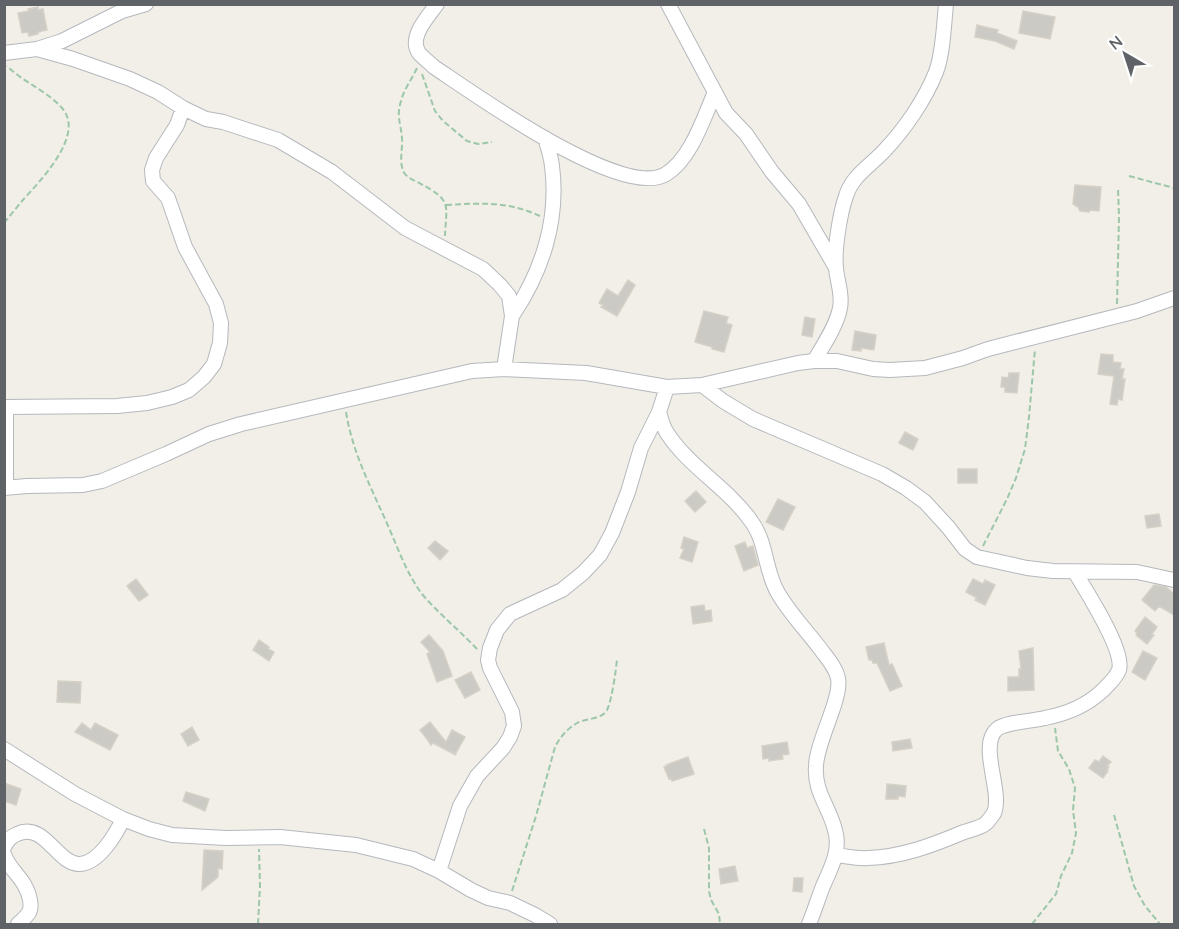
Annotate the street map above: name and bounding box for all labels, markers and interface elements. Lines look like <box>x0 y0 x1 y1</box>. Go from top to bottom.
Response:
north arrow <box>1095 24 1155 84</box>
text: N <box>1105 31 1126 54</box>

